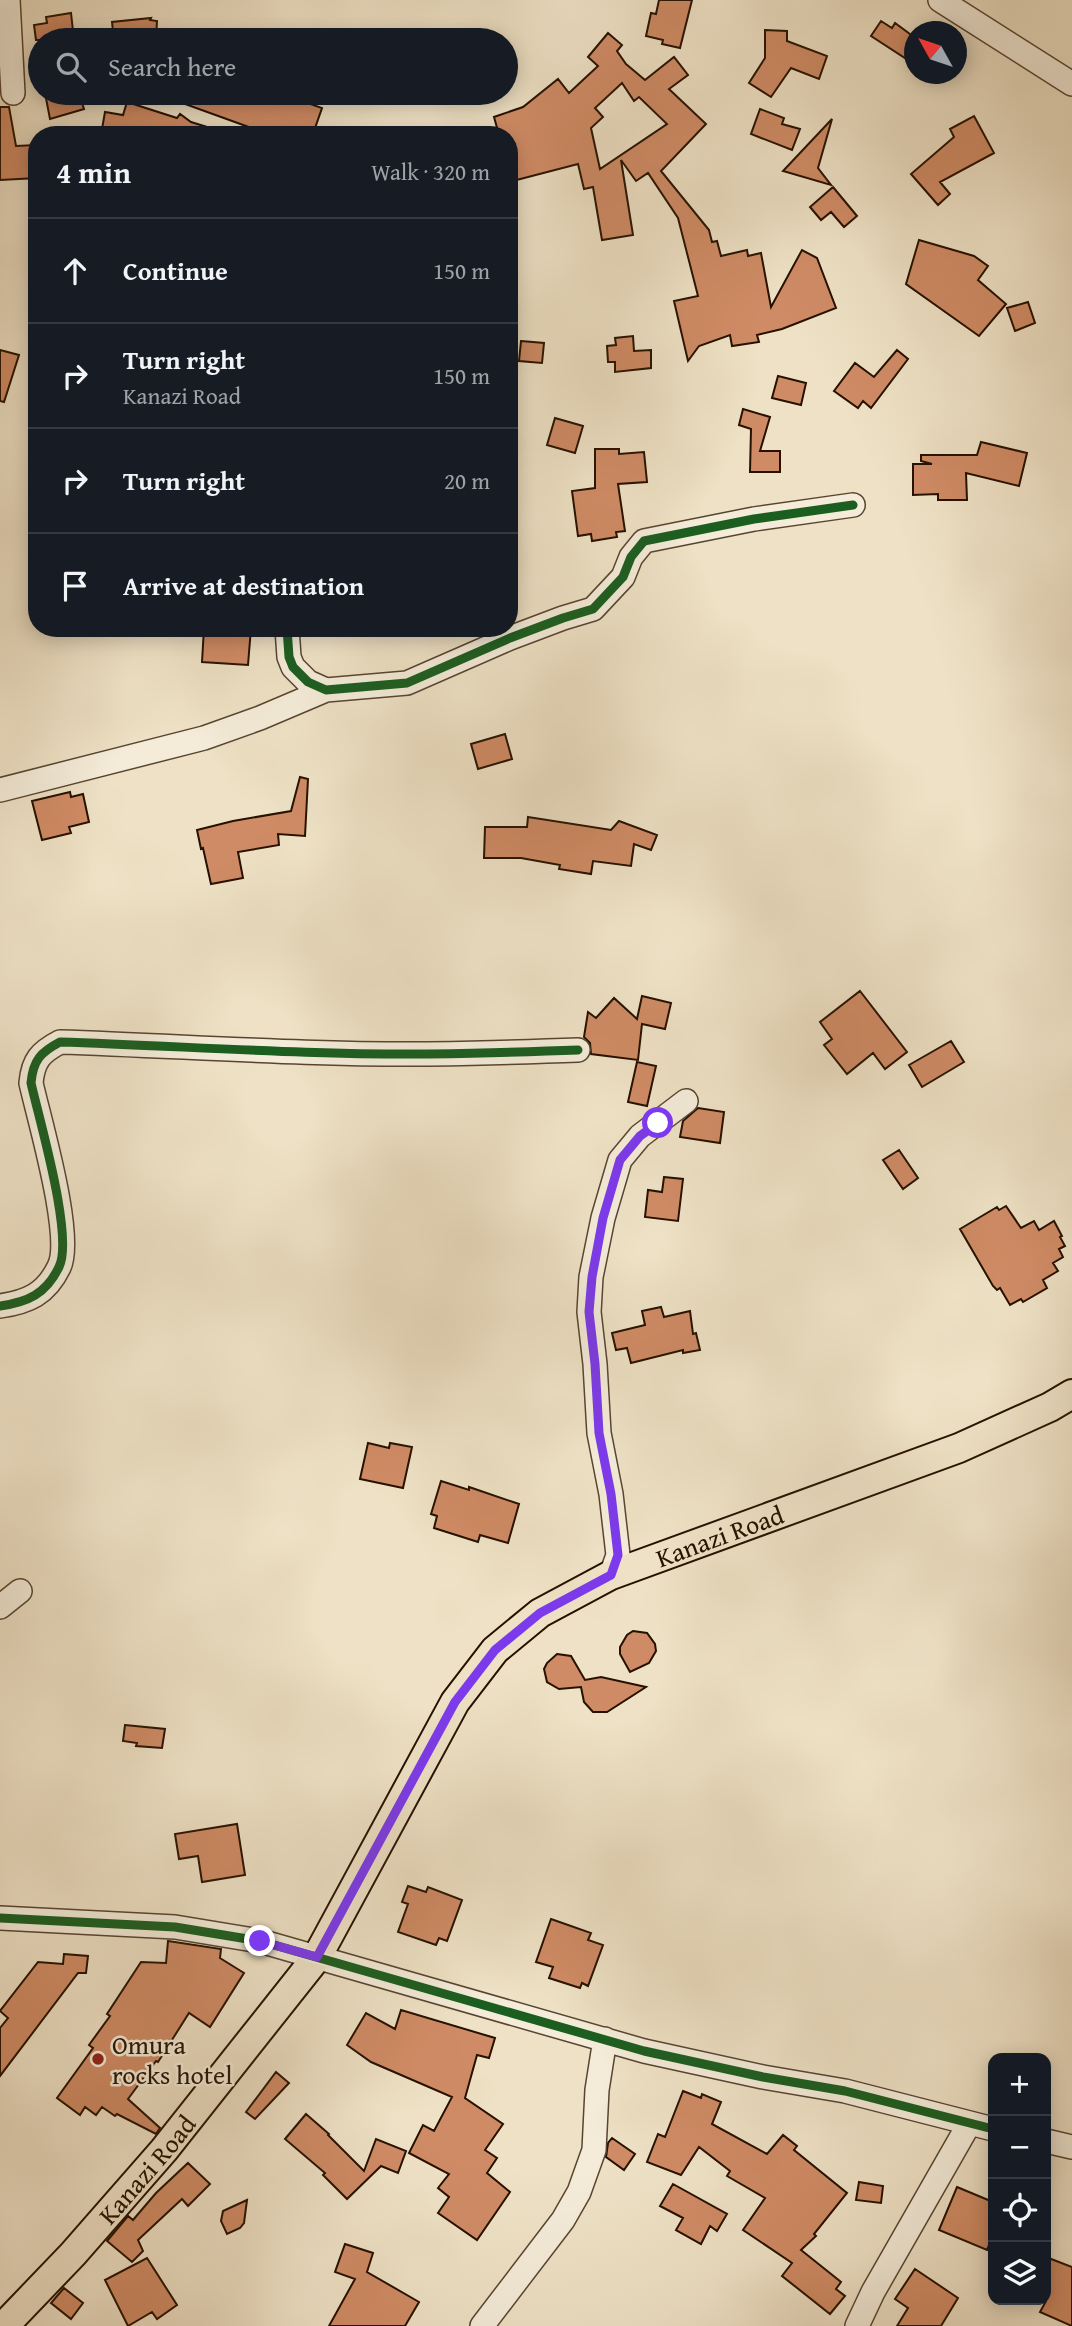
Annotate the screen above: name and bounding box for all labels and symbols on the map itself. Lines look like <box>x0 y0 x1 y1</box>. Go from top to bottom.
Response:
north arrow <box>904 21 967 84</box>
route start <box>642 1107 673 1138</box>
street label: Kanazi Road <box>650 1494 789 1577</box>
route end <box>244 1925 275 1956</box>
place label: Omura rocks hotel <box>112 2025 233 2094</box>
marker: Omura rocks hotel <box>90 2051 106 2067</box>
street label: Kanazi Road <box>88 2106 205 2233</box>

